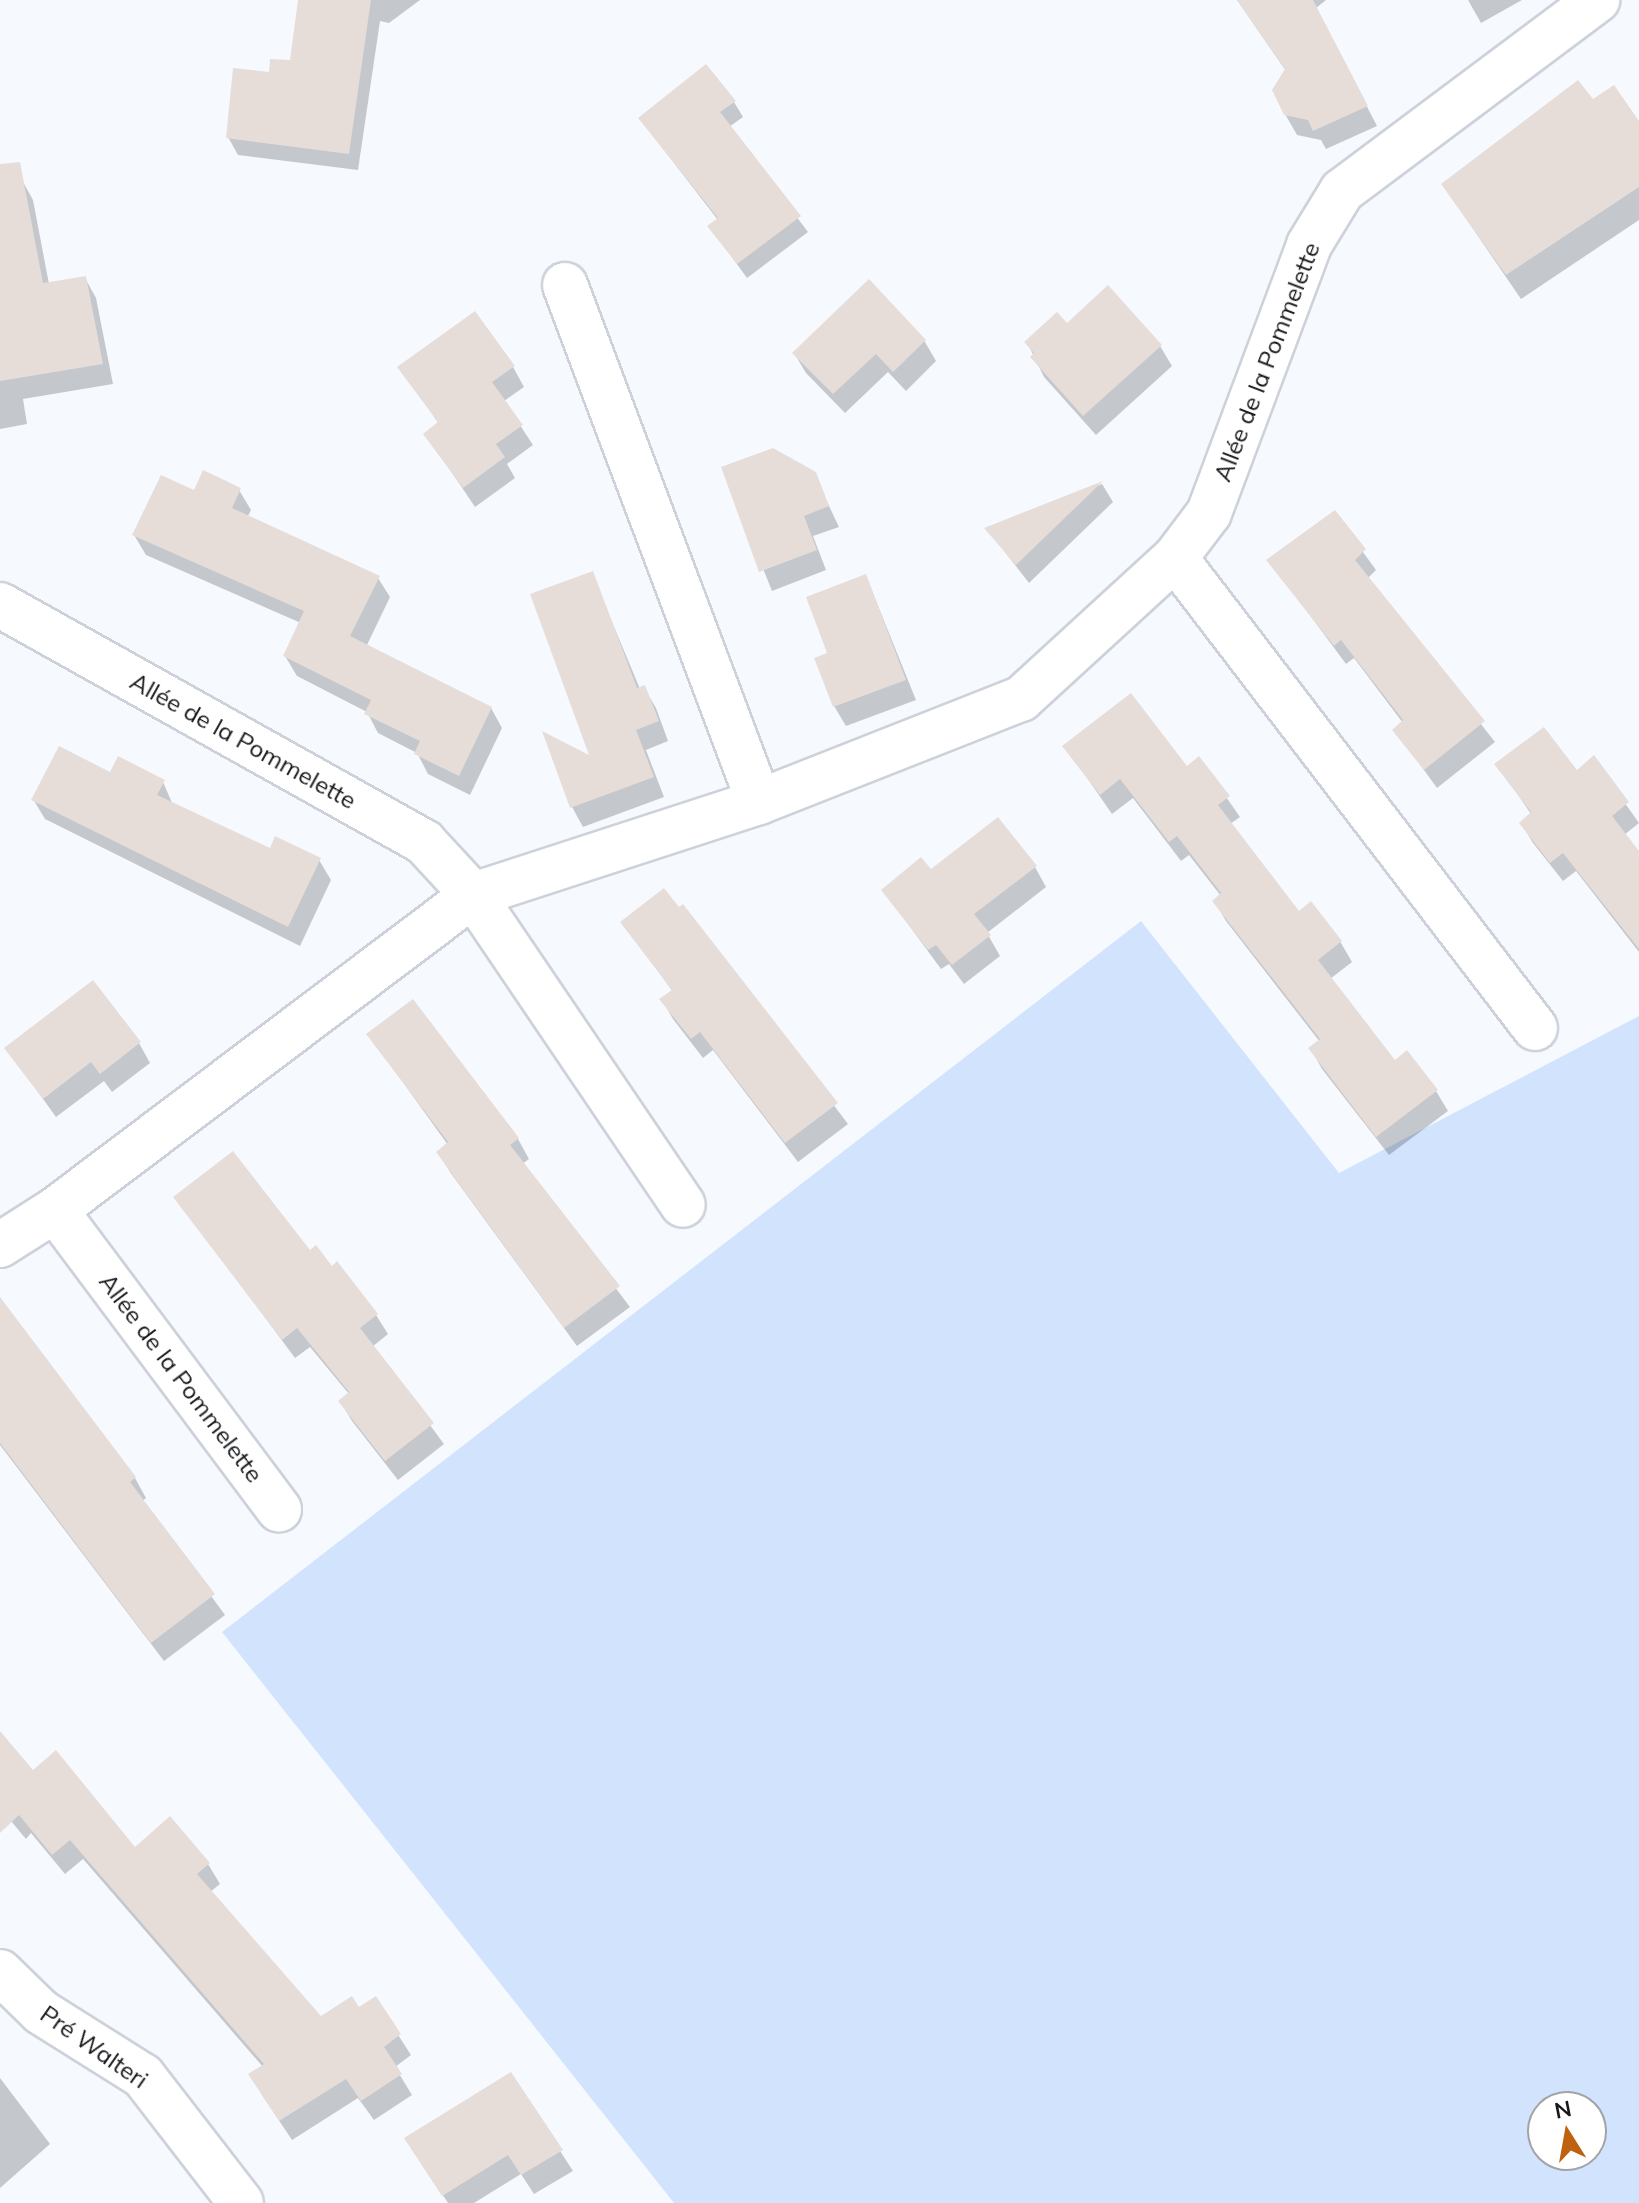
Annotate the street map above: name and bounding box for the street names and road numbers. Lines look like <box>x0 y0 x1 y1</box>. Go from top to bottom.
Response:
street label: Allée de la Pommelette <box>1208 238 1326 486</box>
street label: Allée de la Pommelette <box>125 667 361 815</box>
street label: Allée de la Pommelette <box>93 1268 269 1488</box>
street label: Pré Walteri <box>35 2000 153 2094</box>

